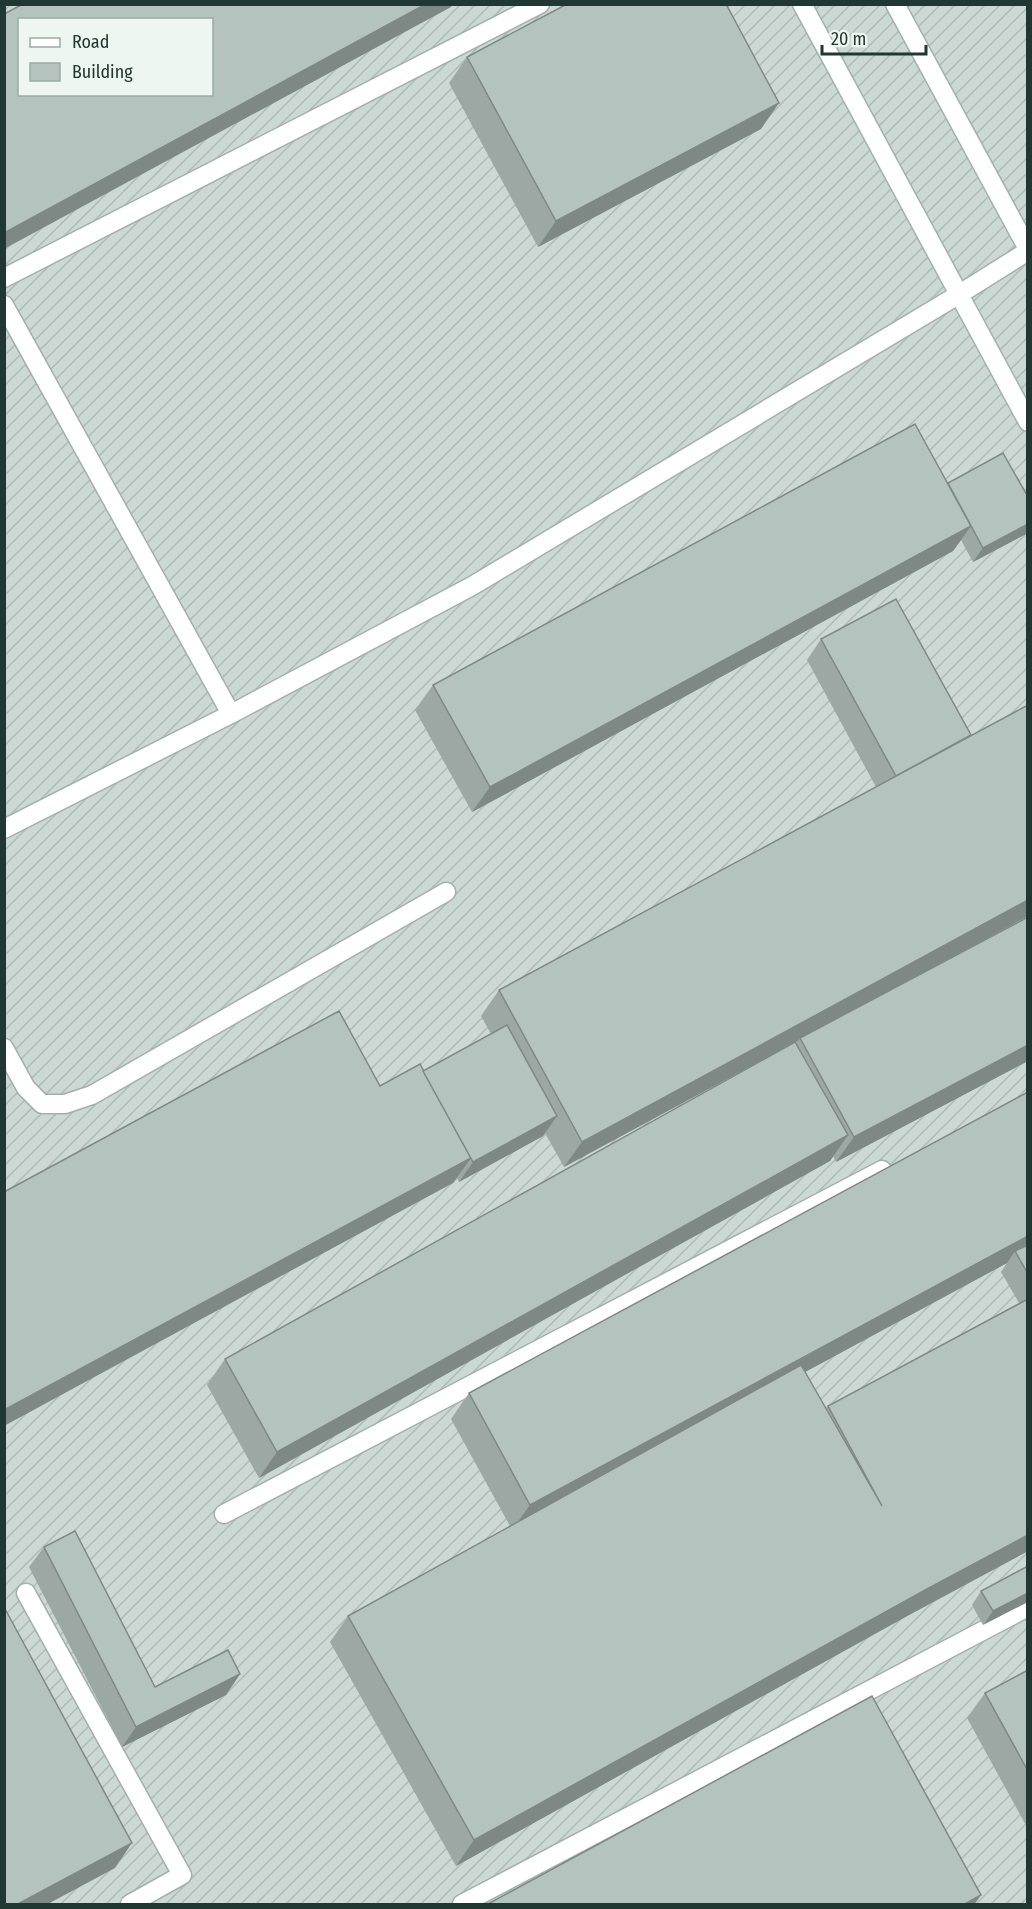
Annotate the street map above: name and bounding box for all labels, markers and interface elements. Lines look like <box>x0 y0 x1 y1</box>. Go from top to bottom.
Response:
legend <box>18 18 213 96</box>
scale bar <box>822 18 926 56</box>
text: 20 m <box>831 28 866 50</box>
text: Road <box>72 31 109 53</box>
text: Building <box>72 61 133 83</box>

